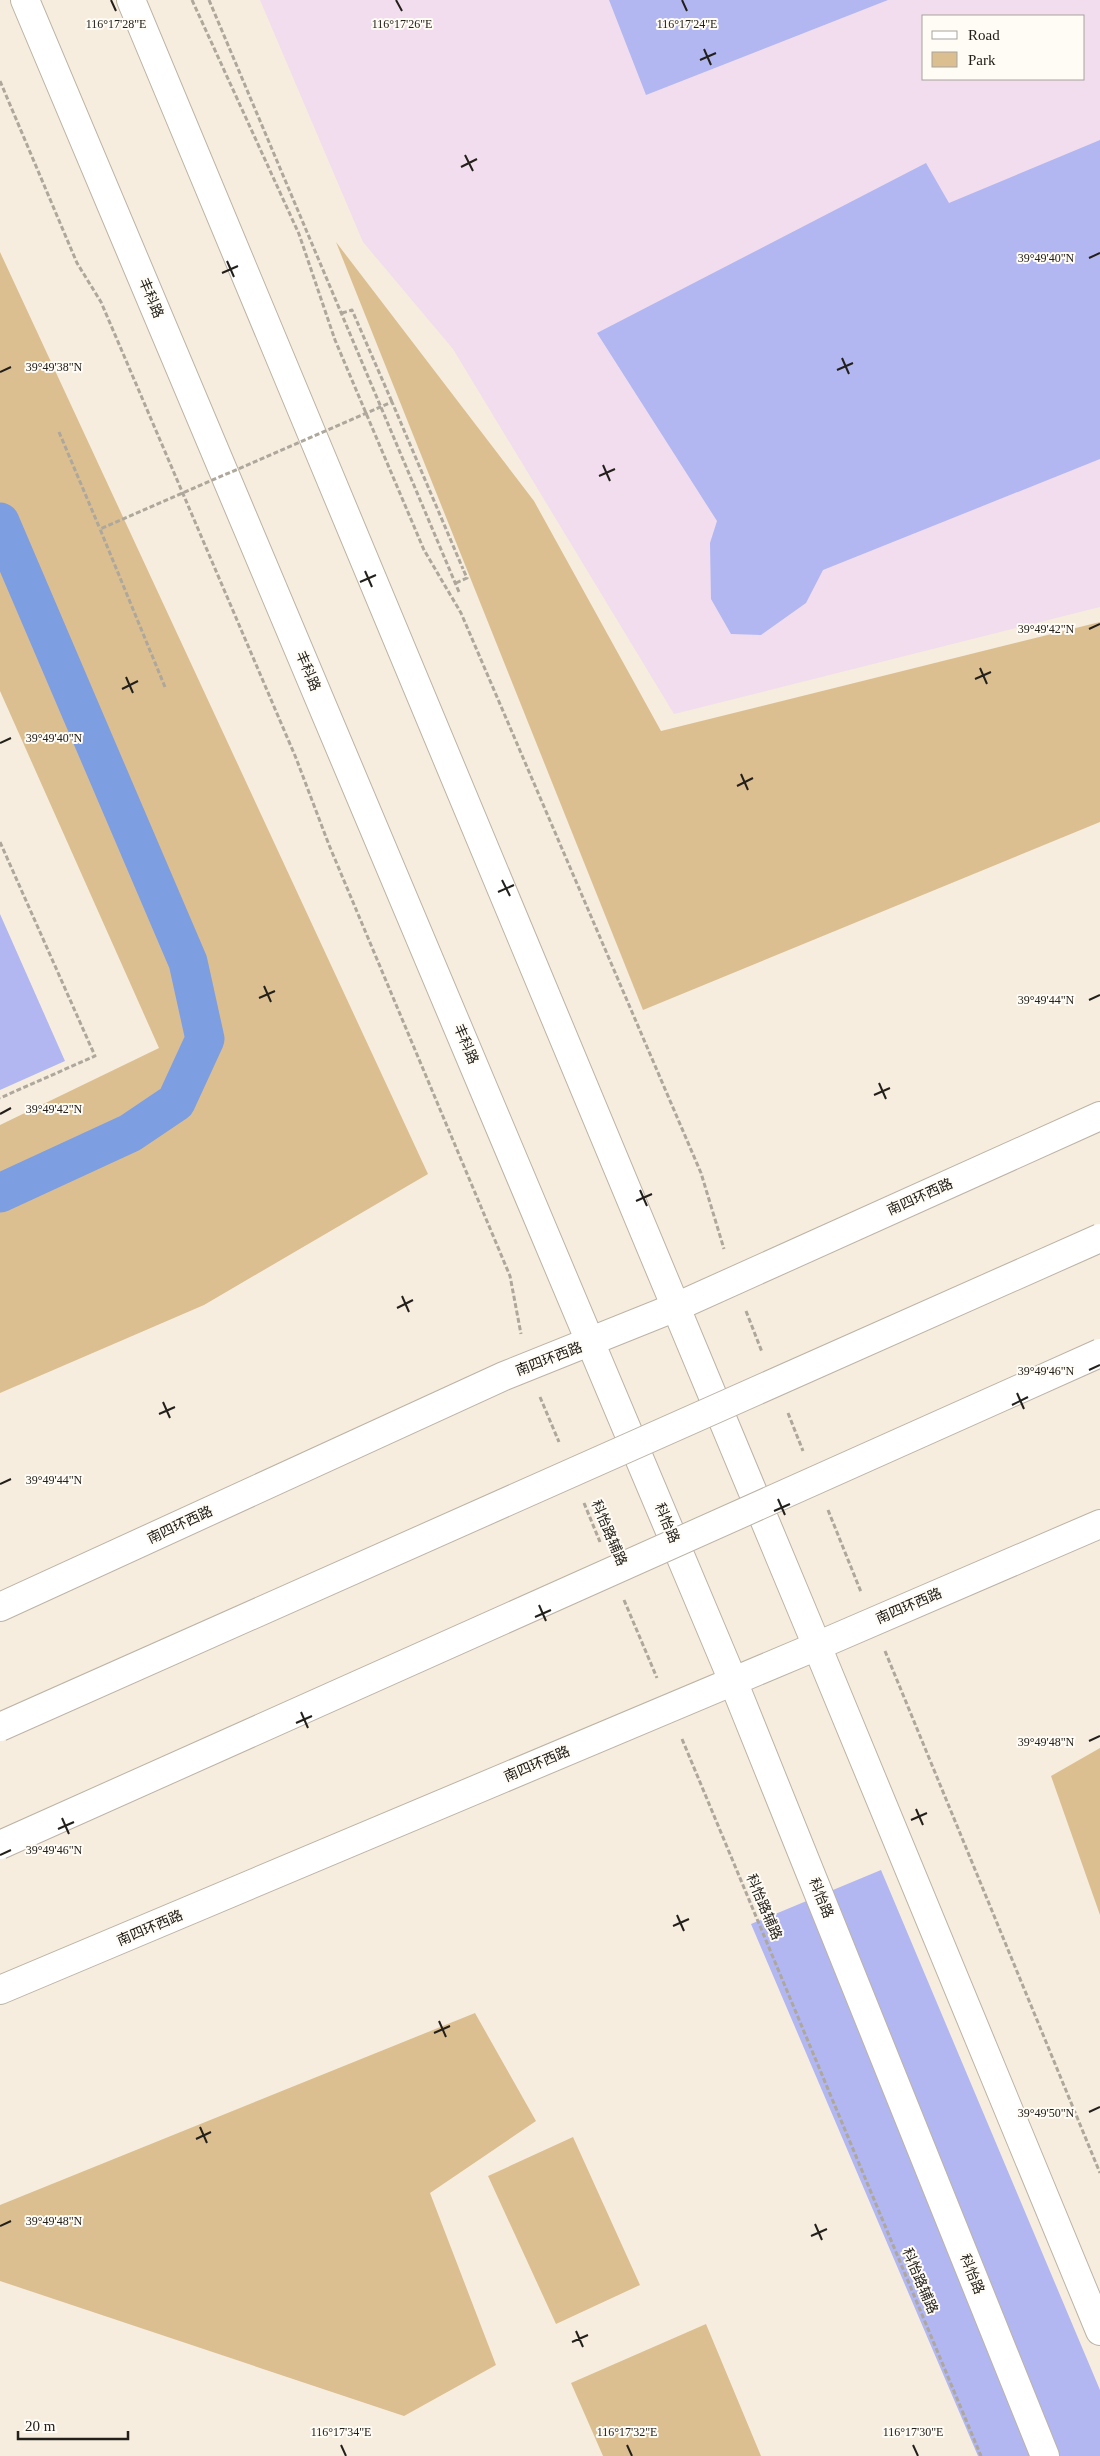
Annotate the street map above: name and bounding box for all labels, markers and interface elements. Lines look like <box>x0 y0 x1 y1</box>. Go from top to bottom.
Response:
legend <box>922 15 1085 80</box>
text: 116°17'28"E <box>86 17 146 31</box>
text: 116°17'26"E <box>372 17 432 31</box>
text: 116°17'24"E <box>657 17 717 31</box>
text: Road <box>968 27 1000 43</box>
text: Park <box>968 52 996 68</box>
text: 39°49'40"N <box>1018 251 1075 265</box>
street label: 丰科路 <box>136 276 166 320</box>
text: 39°49'38"N <box>26 360 83 374</box>
text: 39°49'42"N <box>1018 622 1075 636</box>
street label: 丰科路 <box>293 649 323 693</box>
text: 39°49'40"N <box>26 731 83 745</box>
text: 39°49'44"N <box>1018 993 1075 1007</box>
street label: 丰科路 <box>451 1022 481 1066</box>
text: 39°49'42"N <box>26 1102 83 1116</box>
street label: 南四环西路 <box>885 1176 955 1218</box>
street label: 南四环西路 <box>514 1339 584 1379</box>
text: 39°49'46"N <box>1018 1364 1075 1378</box>
text: 39°49'44"N <box>26 1473 83 1487</box>
street label: 科怡路辅路 <box>588 1497 630 1568</box>
street label: 科怡路 <box>652 1500 683 1545</box>
street label: 南四环西路 <box>145 1503 215 1547</box>
street label: 南四环西路 <box>874 1585 944 1627</box>
text: 39°49'48"N <box>1018 1735 1075 1749</box>
street label: 南四环西路 <box>502 1743 572 1785</box>
text: 39°49'46"N <box>26 1843 83 1857</box>
street label: 科怡路辅路 <box>743 1871 785 1942</box>
street label: 科怡路 <box>806 1875 837 1920</box>
street label: 南四环西路 <box>115 1907 185 1949</box>
text: 39°49'50"N <box>1018 2106 1075 2120</box>
text: 39°49'48"N <box>26 2214 83 2228</box>
street label: 科怡路辅路 <box>899 2245 941 2316</box>
street label: 科怡路 <box>957 2251 988 2296</box>
scale bar <box>18 2408 128 2440</box>
text: 20 m <box>25 2418 56 2434</box>
text: 116°17'34"E <box>311 2425 371 2439</box>
text: 116°17'32"E <box>597 2425 657 2439</box>
text: 116°17'30"E <box>883 2425 943 2439</box>

